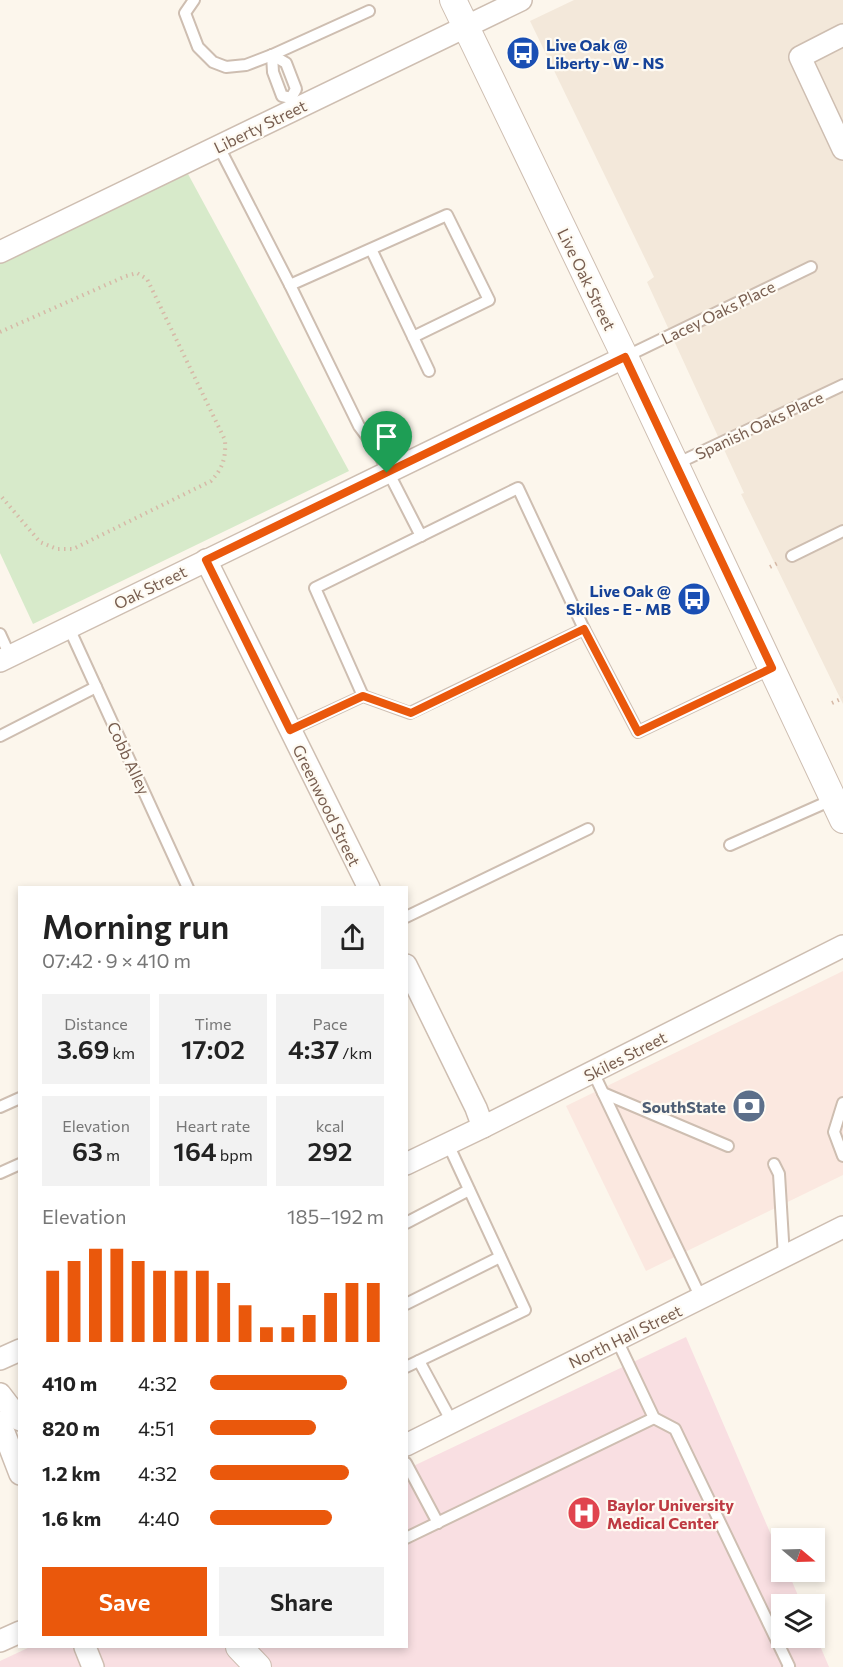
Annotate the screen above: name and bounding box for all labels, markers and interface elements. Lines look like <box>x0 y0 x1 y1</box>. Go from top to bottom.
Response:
bus stop icon: Live Oak @ Liberty - W - NS <box>505 35 541 71</box>
place label: Live Oak @ Liberty - W - NS <box>546 35 664 72</box>
street label: Liberty Street <box>211 95 310 157</box>
street label: Live Oak Street <box>554 225 620 333</box>
street label: Lacey Oaks Place <box>658 276 778 348</box>
street label: Spanish Oaks Place <box>692 387 826 463</box>
pin <box>361 411 412 473</box>
icon: arrive <box>370 420 403 453</box>
street label: Oak Street <box>111 561 190 613</box>
place label: Live Oak @ Skiles - E - MB <box>566 581 671 618</box>
bus stop icon: Live Oak @ Skiles - E - MB <box>676 581 712 617</box>
street label: Cobb Alley <box>104 719 154 797</box>
street label: Greenwood Street <box>289 741 365 869</box>
text: Morning run <box>42 905 229 946</box>
button: share <box>321 906 384 969</box>
text: 07:42 · 9 × 410 m <box>42 948 191 972</box>
text: Distance <box>64 1014 128 1033</box>
text: Time <box>195 1014 231 1033</box>
text: Pace <box>313 1014 347 1033</box>
street label: Skiles Street <box>580 1027 670 1085</box>
text: 3.69 <box>57 1033 109 1064</box>
text: 17:02 <box>181 1033 245 1064</box>
text: 4:37 <box>288 1033 339 1064</box>
text: km <box>109 1043 135 1062</box>
text: /km <box>339 1043 372 1062</box>
bank icon: SouthState <box>731 1088 767 1124</box>
place label: SouthState <box>642 1097 726 1116</box>
text: Elevation <box>62 1116 130 1135</box>
text: Heart rate <box>176 1116 250 1135</box>
text: kcal <box>316 1116 344 1135</box>
text: 63 <box>72 1135 103 1166</box>
text: 164 <box>173 1135 217 1166</box>
text: 292 <box>307 1135 353 1166</box>
text: m <box>103 1145 120 1164</box>
text: bpm <box>217 1145 253 1164</box>
text: Elevation <box>42 1204 127 1228</box>
text: 185–192 m <box>287 1204 384 1228</box>
street label: North Hall Street <box>565 1300 685 1372</box>
text: 410 m <box>42 1371 97 1395</box>
text: 4:32 <box>138 1371 177 1395</box>
text: 820 m <box>42 1416 100 1440</box>
text: 4:51 <box>138 1416 175 1440</box>
text: 1.2 km <box>42 1461 100 1485</box>
text: 4:32 <box>138 1461 177 1485</box>
hospital icon: Baylor University Medical Center <box>566 1495 602 1531</box>
place label: Baylor University Medical Center <box>607 1495 734 1532</box>
text: 1.6 km <box>42 1506 101 1530</box>
text: 4:40 <box>138 1506 180 1530</box>
north arrow <box>771 1528 825 1582</box>
map controls <box>771 1528 825 1648</box>
button: Save <box>42 1567 207 1636</box>
button: Share <box>219 1567 384 1636</box>
button: layers <box>771 1594 825 1648</box>

